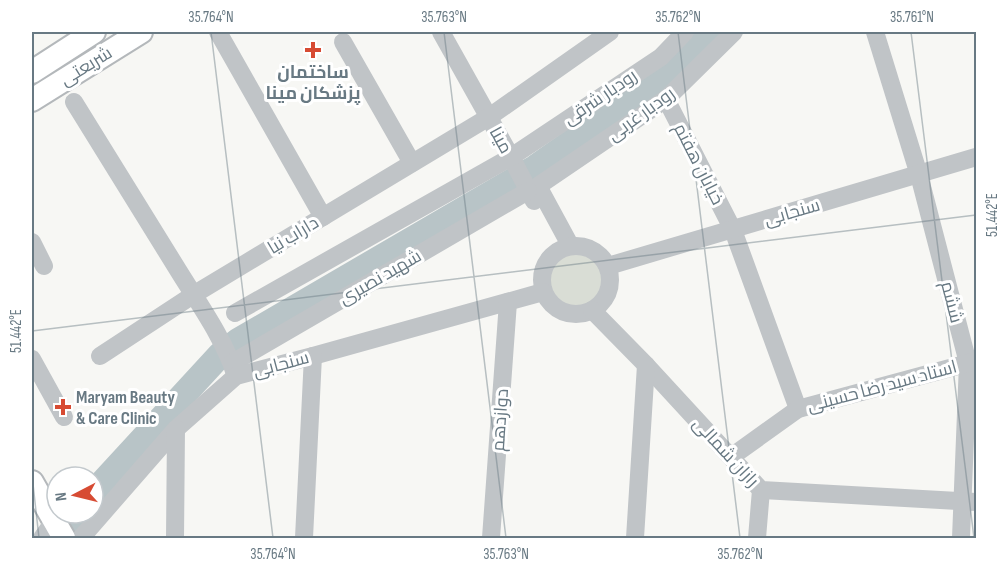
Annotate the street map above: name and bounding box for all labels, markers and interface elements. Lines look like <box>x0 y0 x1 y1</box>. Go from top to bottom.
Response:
text: 35.764°N <box>188 8 234 27</box>
text: 35.763°N <box>421 8 467 27</box>
text: 35.762°N <box>655 8 701 27</box>
text: 35.761°N <box>890 8 934 27</box>
marker: ساختمان پزشكان مينا <box>304 41 322 59</box>
street label: شریعتی <box>56 42 116 91</box>
place label: ساختمان پزشكان مينا <box>265 62 361 105</box>
street label: رودبار شرقی <box>560 65 641 130</box>
street label: رودبار غربی <box>604 83 679 146</box>
street label: خیابان هفتم <box>668 120 728 209</box>
street label: مینا <box>485 123 516 157</box>
text: 51.442°E <box>983 193 1002 237</box>
street label: سنجابی <box>762 195 822 230</box>
street label: داراب نیا <box>264 212 322 259</box>
street label: شهید نصیری <box>335 245 425 309</box>
street label: ششم <box>935 279 967 325</box>
text: 51.442°E <box>7 309 26 353</box>
street label: سنجابی <box>251 347 311 382</box>
street label: استاد سید رضا حسینی <box>805 356 959 417</box>
place label: Maryam Beauty & Care Clinic <box>76 387 175 429</box>
street label: دوازدهم <box>488 388 514 452</box>
marker: Maryam Beauty & Care Clinic <box>54 398 72 416</box>
street label: رازان شمالی <box>688 413 763 491</box>
north arrow <box>45 465 105 525</box>
text: N <box>52 491 72 502</box>
text: 35.764°N <box>250 545 296 564</box>
text: 35.763°N <box>483 545 529 564</box>
text: 35.762°N <box>717 545 763 564</box>

